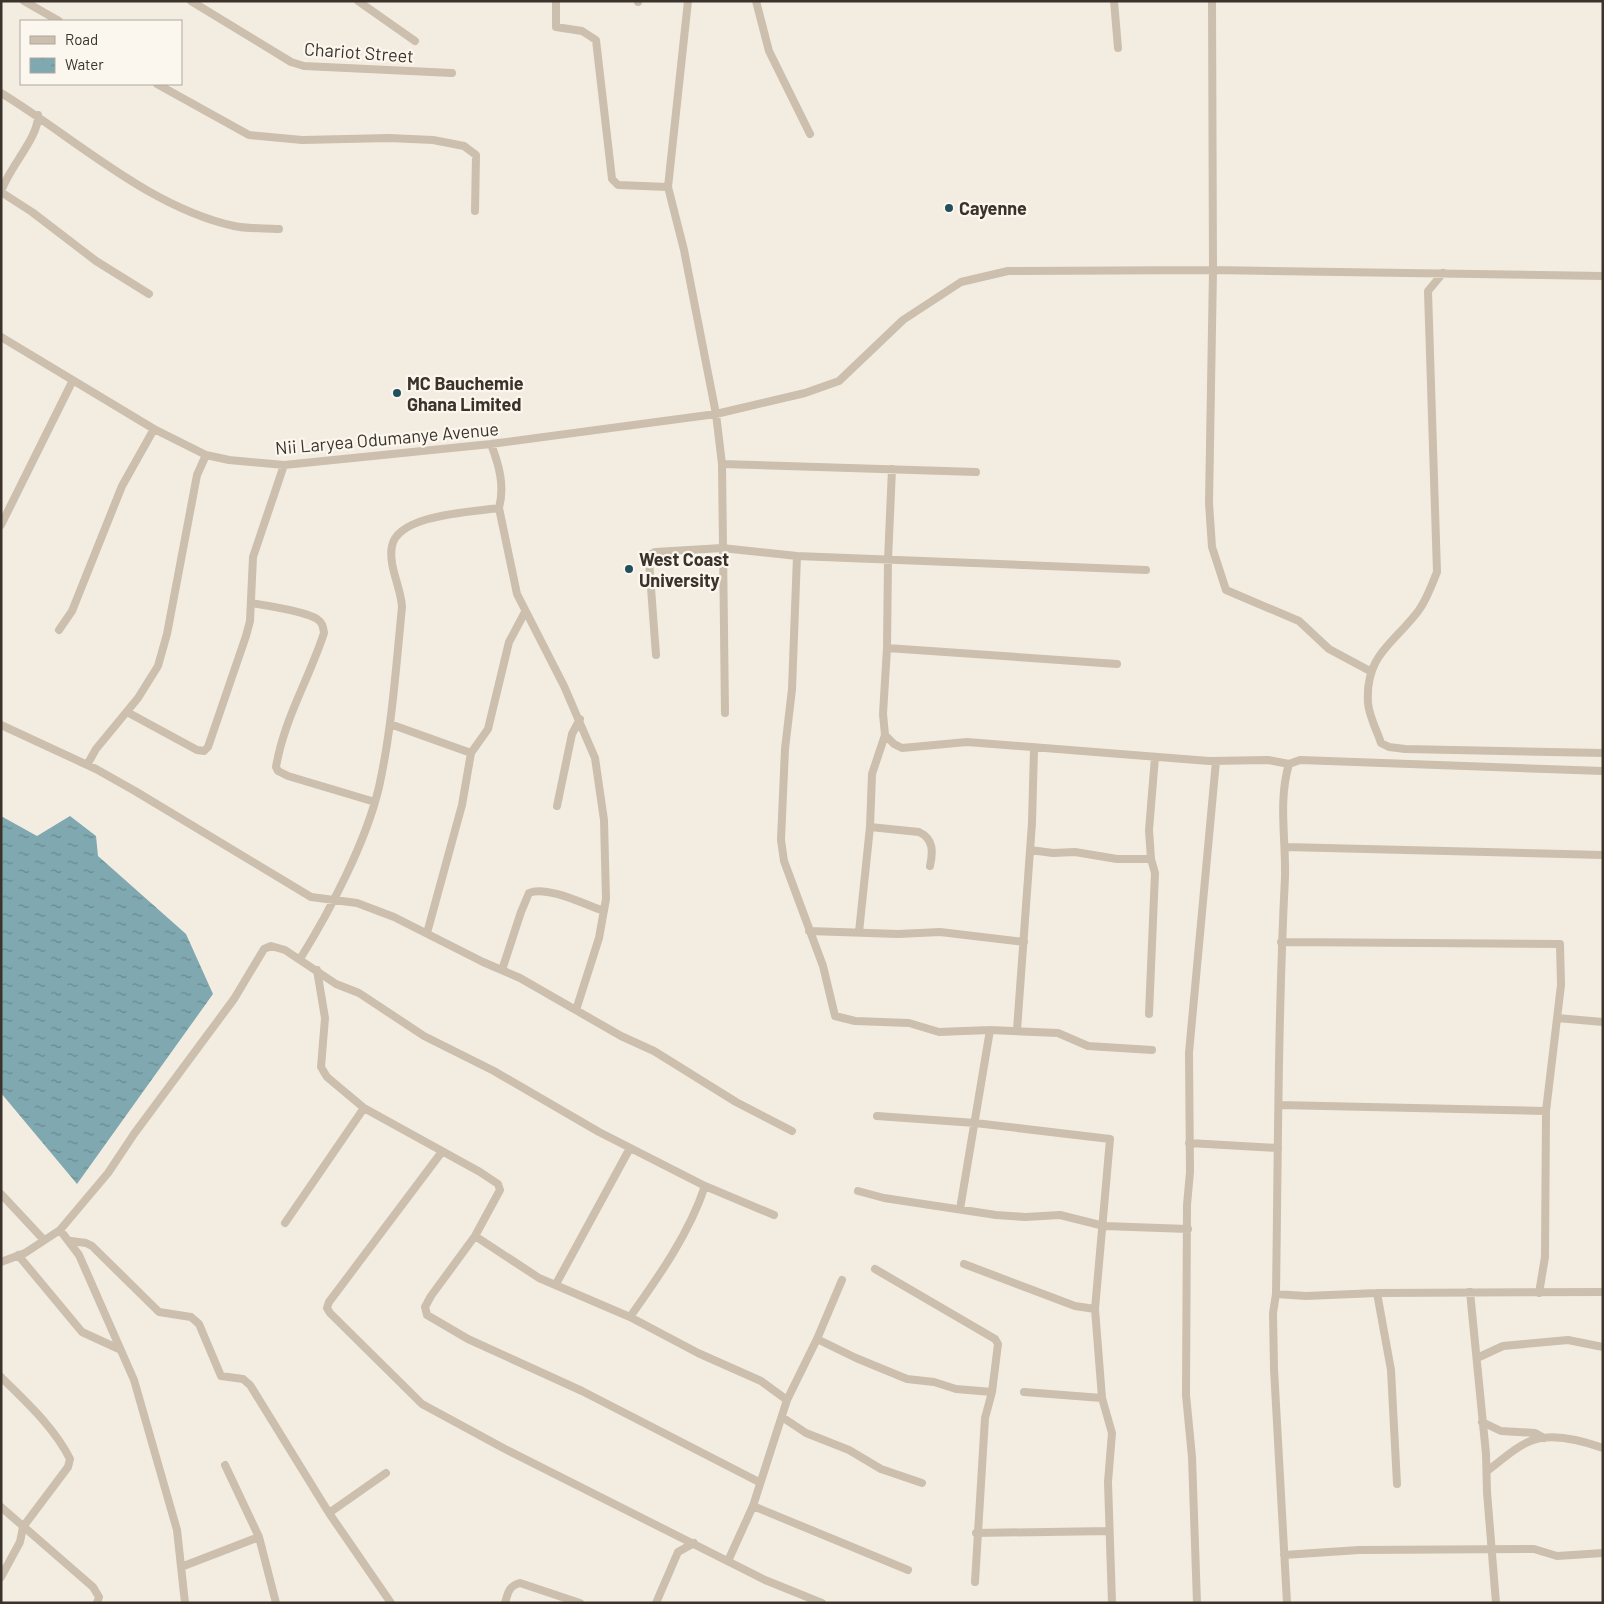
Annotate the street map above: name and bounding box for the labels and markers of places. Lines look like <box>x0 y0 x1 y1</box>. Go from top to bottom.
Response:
place label: Cayenne <box>959 197 1027 219</box>
marker: Cayenne <box>943 202 955 214</box>
place label: MC Bauchemie Ghana Limited <box>407 372 524 415</box>
marker: MC Bauchemie Ghana Limited <box>391 387 403 399</box>
place label: West Coast University <box>639 548 729 591</box>
marker: West Coast University <box>623 563 635 575</box>

